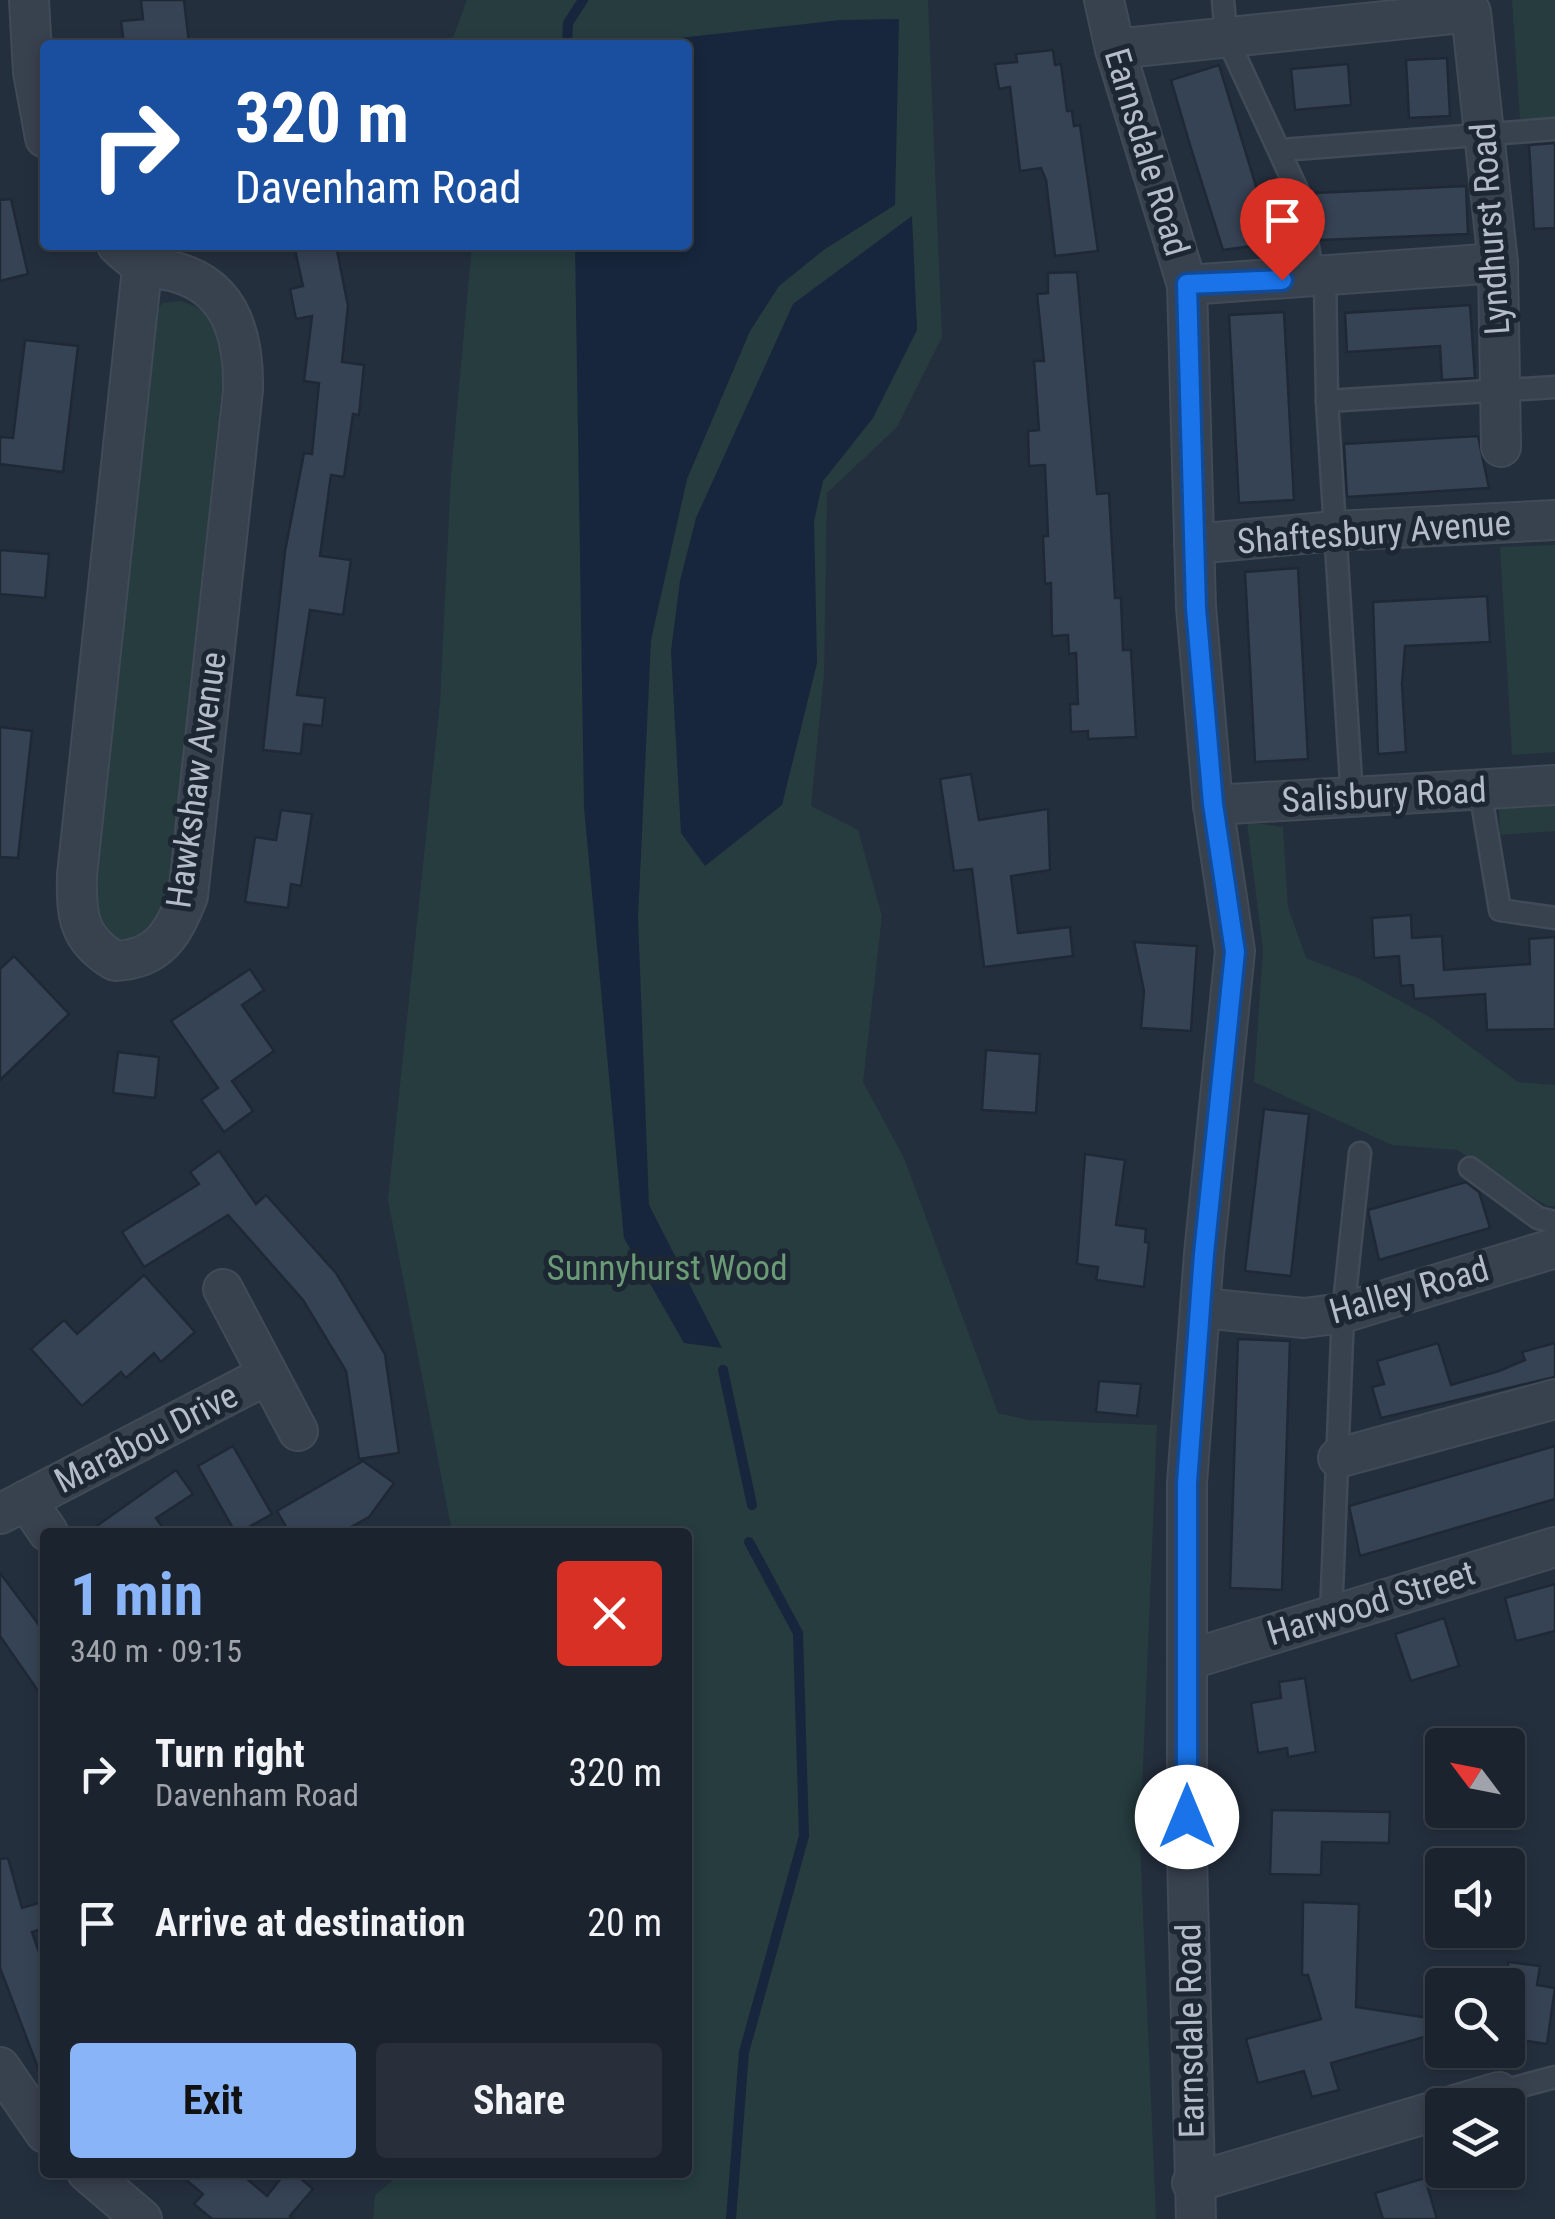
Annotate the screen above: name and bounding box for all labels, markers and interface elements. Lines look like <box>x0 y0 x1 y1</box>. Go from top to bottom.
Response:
street label: Earnsdale Road <box>1096 44 1198 261</box>
text: 320 m <box>235 77 409 159</box>
icon: right <box>70 80 200 210</box>
street label: Lyndhurst Road <box>1463 122 1518 336</box>
text: Davenham Road <box>235 161 522 214</box>
pin <box>1240 178 1325 281</box>
icon: arrive <box>1255 193 1310 248</box>
street label: Shaftesbury Avenue <box>1236 502 1512 563</box>
street label: Hawkshaw Avenue <box>158 649 235 911</box>
street label: Salisbury Road <box>1281 770 1487 821</box>
park label: Sunnyhurst Wood <box>546 1248 788 1289</box>
street label: Halley Road <box>1325 1248 1493 1333</box>
street label: Marabou Drive <box>48 1375 244 1502</box>
street label: Harwood Street <box>1262 1552 1480 1654</box>
text: 1 min <box>70 1559 203 1630</box>
button: close <box>557 1561 662 1666</box>
text: 340 m · 09:15 <box>70 1632 242 1670</box>
north arrow <box>1425 1728 1525 1828</box>
map controls <box>1425 1728 1525 2188</box>
text: Turn right <box>155 1732 305 1776</box>
icon: right <box>70 1746 125 1801</box>
text: 320 m <box>568 1751 662 1795</box>
position arrow <box>1135 1765 1239 1869</box>
text: Davenham Road <box>155 1776 359 1814</box>
button: sound <box>1425 1848 1525 1948</box>
icon: arrive <box>70 1896 125 1951</box>
text: Arrive at destination <box>155 1901 465 1945</box>
text: 20 m <box>587 1901 662 1945</box>
street label: Earnsdale Road <box>1168 1923 1213 2139</box>
button: search <box>1425 1968 1525 2068</box>
button: Exit <box>70 2043 356 2158</box>
button: Share <box>376 2043 662 2158</box>
button: layers <box>1425 2088 1525 2188</box>

